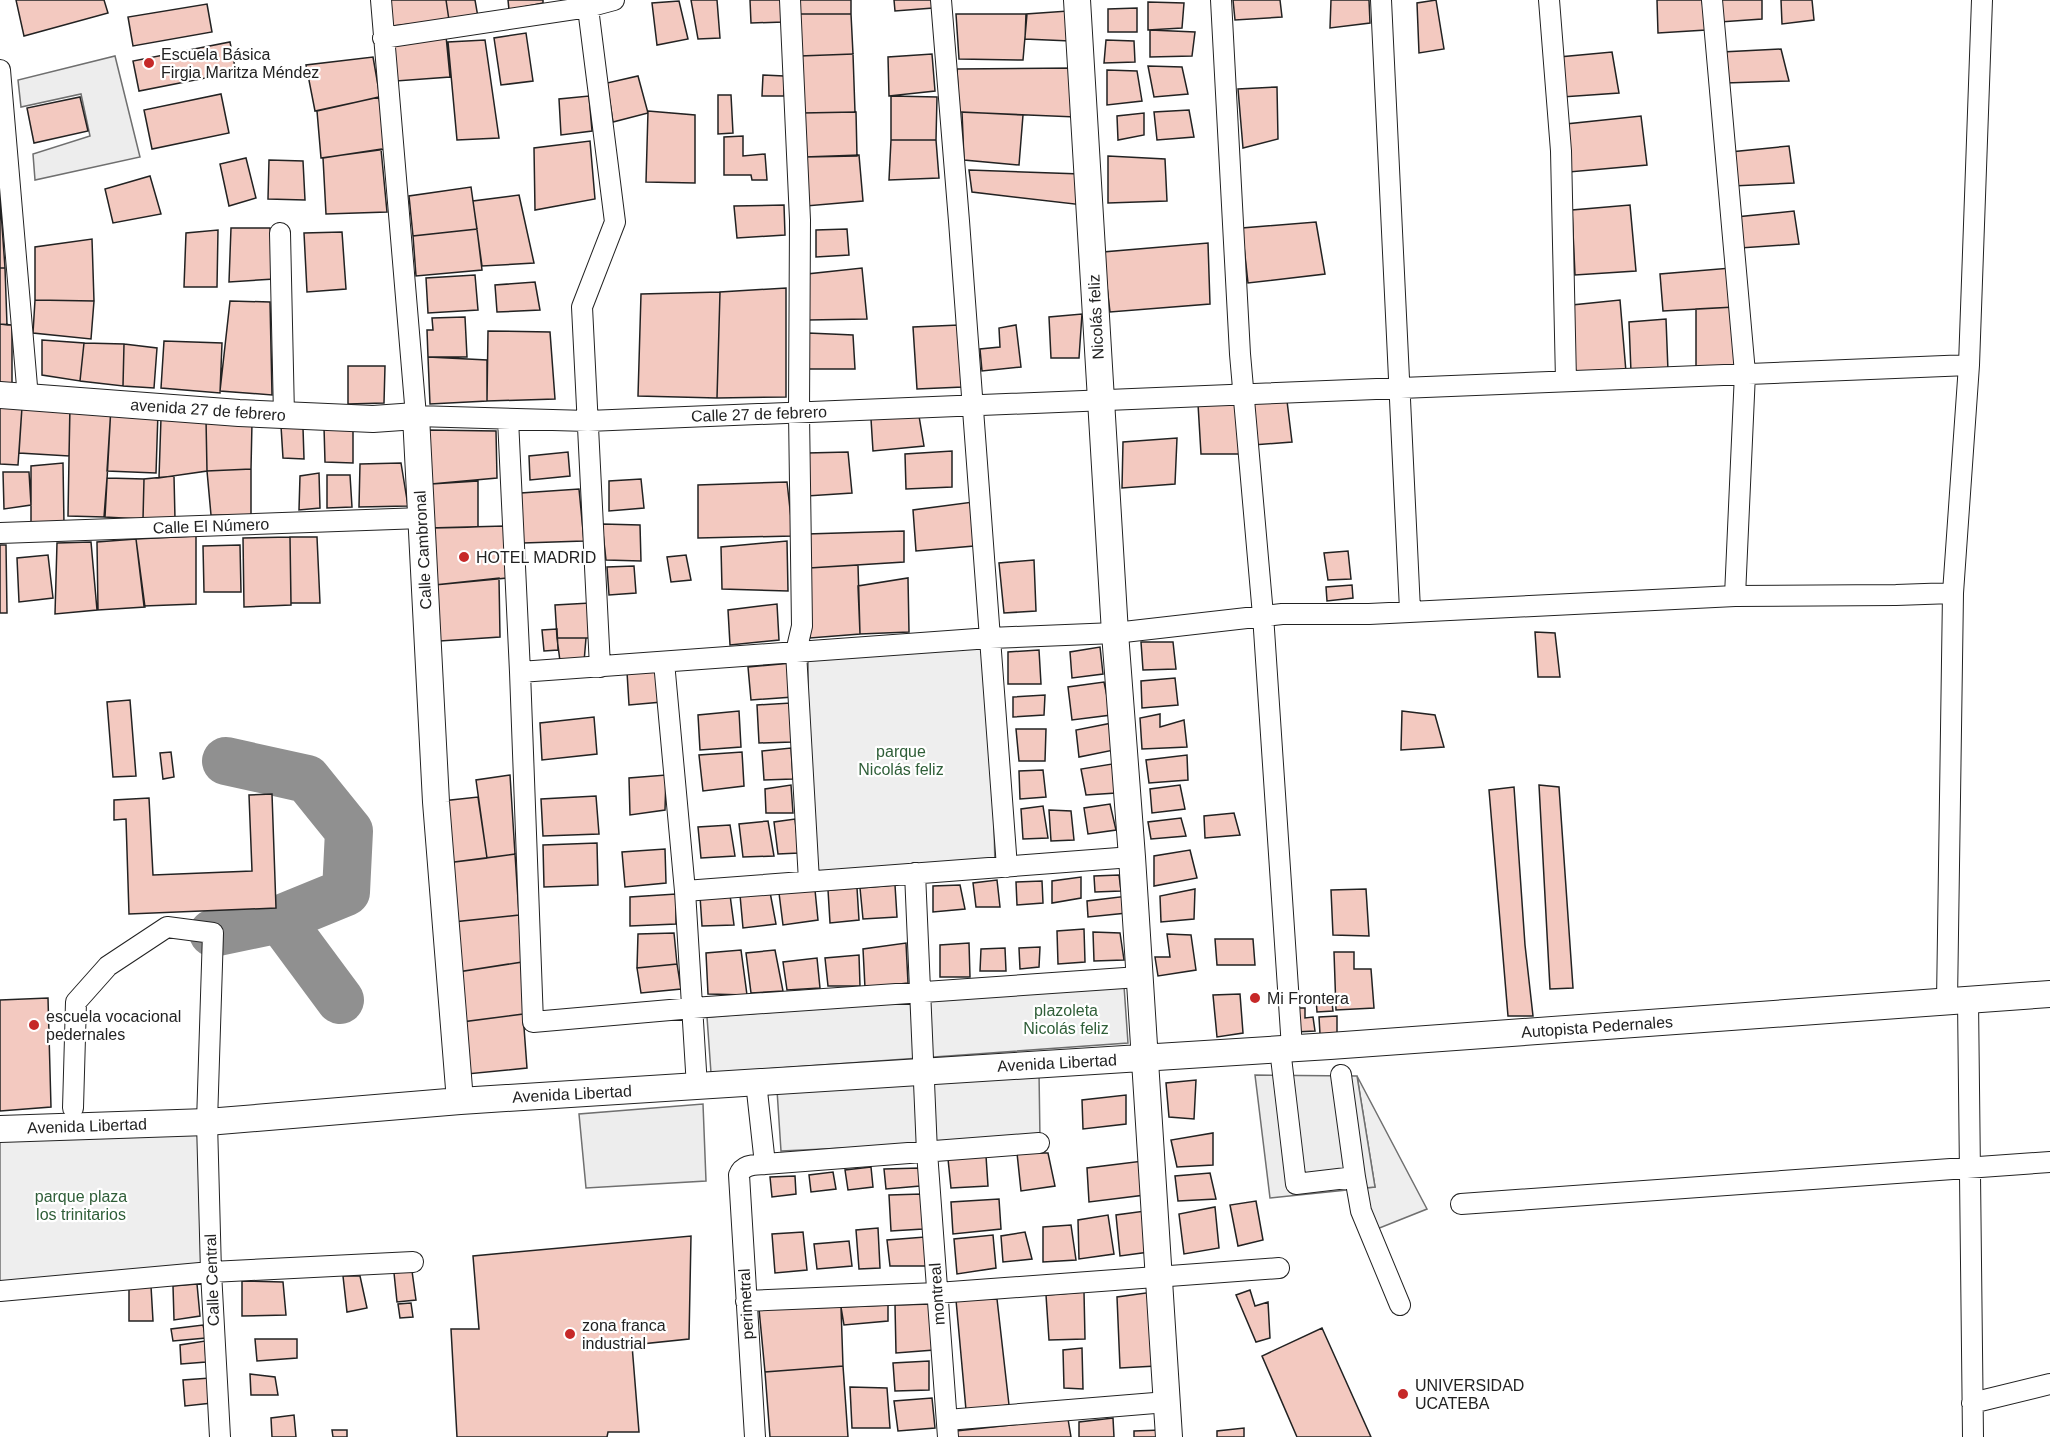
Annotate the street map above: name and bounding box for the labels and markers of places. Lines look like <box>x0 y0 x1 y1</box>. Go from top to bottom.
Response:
place label: Escuela Básica Firgia Maritza Méndez <box>161 46 319 81</box>
marker: Escuela Básica Firgia Maritza Méndez <box>142 56 156 70</box>
place label: HOTEL MADRID <box>476 549 596 566</box>
marker: HOTEL MADRID <box>457 550 471 564</box>
place label: Mi Frontera <box>1267 990 1349 1007</box>
marker: Mi Frontera <box>1248 991 1262 1005</box>
place label: escuela vocacional pedernales <box>46 1008 181 1043</box>
marker: escuela vocacional pedernales <box>27 1018 41 1032</box>
place label: zona franca industrial <box>582 1317 666 1352</box>
marker: zona franca industrial <box>563 1327 577 1341</box>
place label: UNIVERSIDAD UCATEBA <box>1415 1377 1524 1412</box>
marker: UNIVERSIDAD UCATEBA <box>1396 1387 1410 1401</box>

